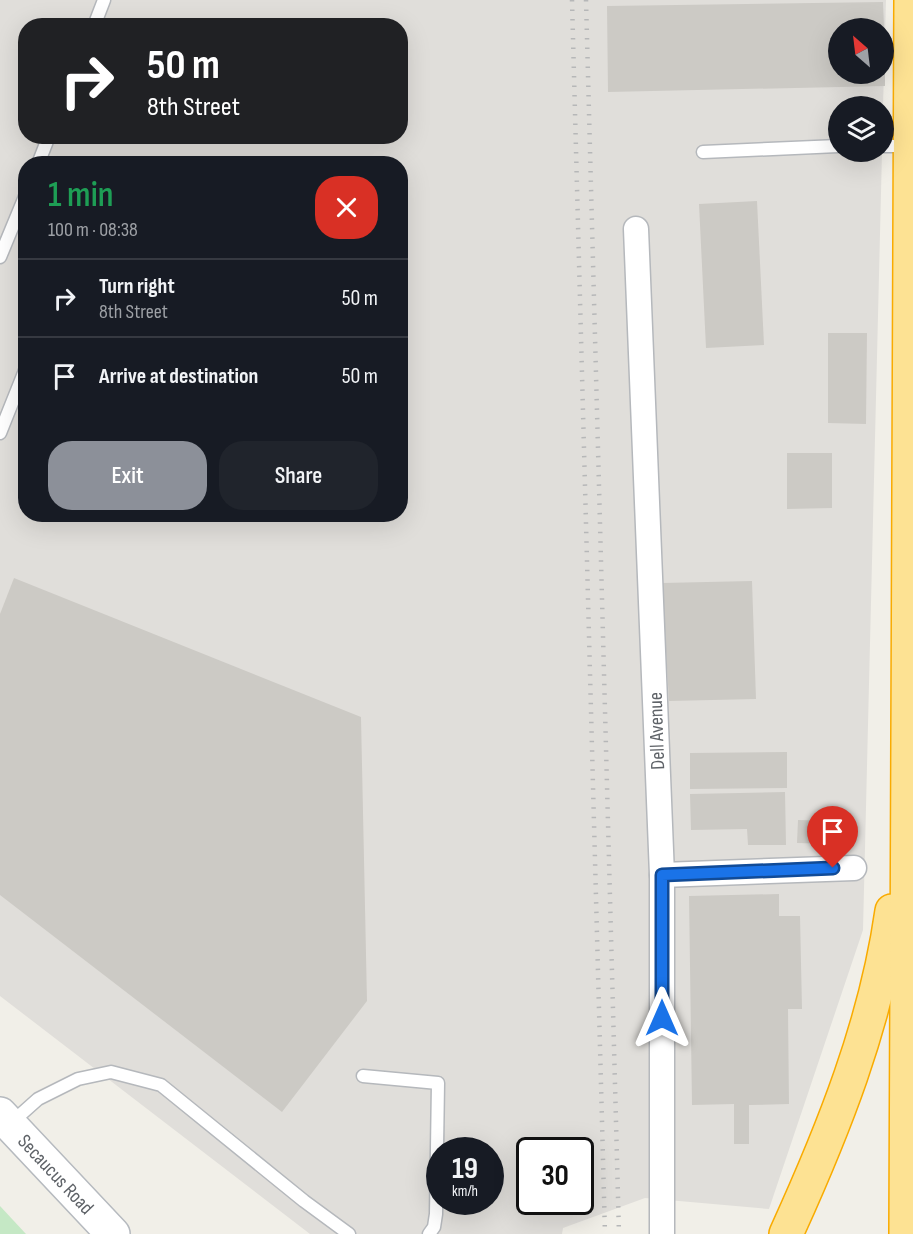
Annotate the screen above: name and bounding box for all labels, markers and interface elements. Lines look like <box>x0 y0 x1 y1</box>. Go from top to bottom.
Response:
north arrow <box>828 18 894 84</box>
map controls <box>828 18 894 162</box>
text: 50 m <box>147 40 220 91</box>
icon: right <box>48 42 126 120</box>
text: 8th Street <box>147 91 240 123</box>
button: layers <box>828 96 894 162</box>
text: 1 min <box>48 174 113 217</box>
button: close <box>315 176 378 239</box>
text: 100 m · 08:38 <box>48 218 138 242</box>
text: Turn right <box>99 273 175 300</box>
icon: right <box>48 282 81 315</box>
text: 50 m <box>342 285 378 312</box>
text: 8th Street <box>99 300 168 324</box>
icon: arrive <box>48 360 81 393</box>
text: Arrive at destination <box>99 363 258 390</box>
text: 50 m <box>342 363 378 390</box>
button: Exit <box>48 441 207 510</box>
button: Share <box>219 441 378 510</box>
street label: Dell Avenue <box>644 692 670 770</box>
pin <box>807 806 858 868</box>
icon: arrive <box>816 815 849 848</box>
position arrow <box>630 986 694 1050</box>
street label: Secaucus Road <box>12 1130 98 1220</box>
speed limit sign: 30 <box>516 1137 594 1215</box>
text: 19 <box>452 1151 478 1187</box>
text: km/h <box>452 1182 478 1201</box>

